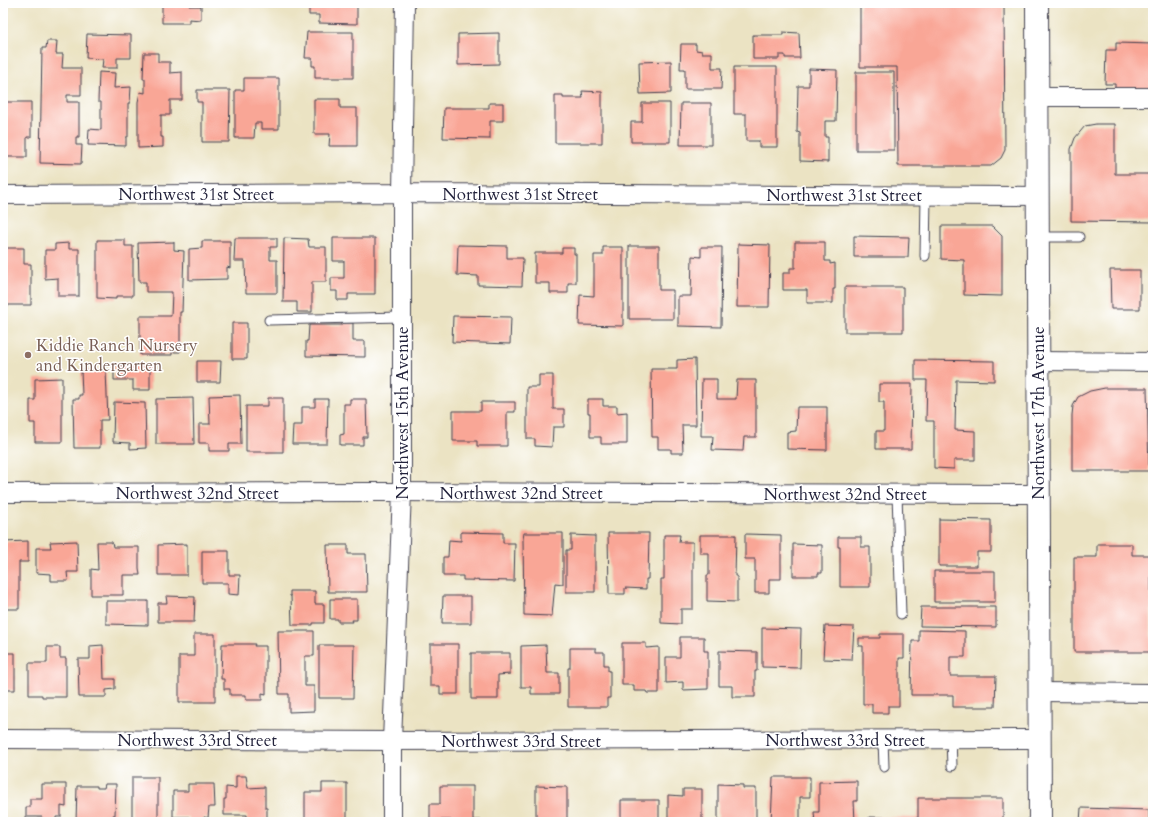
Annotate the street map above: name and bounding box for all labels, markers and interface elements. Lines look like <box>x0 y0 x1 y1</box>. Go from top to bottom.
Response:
street label: Northwest 31st Street <box>118 183 274 206</box>
street label: Northwest 31st Street <box>442 183 598 206</box>
street label: Northwest 31st Street <box>766 184 922 207</box>
street label: Northwest 15th Avenue <box>391 326 414 500</box>
street label: Northwest 17th Avenue <box>1027 326 1050 500</box>
place label: Kiddie Ranch Nursery and Kindergarten <box>36 334 198 377</box>
marker: Kiddie Ranch Nursery and Kindergarten <box>23 350 33 360</box>
street label: Northwest 32nd Street <box>115 482 279 505</box>
street label: Northwest 32nd Street <box>439 482 603 505</box>
street label: Northwest 32nd Street <box>763 483 927 506</box>
street label: Northwest 33rd Street <box>117 729 277 752</box>
street label: Northwest 33rd Street <box>765 729 925 752</box>
street label: Northwest 33rd Street <box>441 730 601 753</box>

